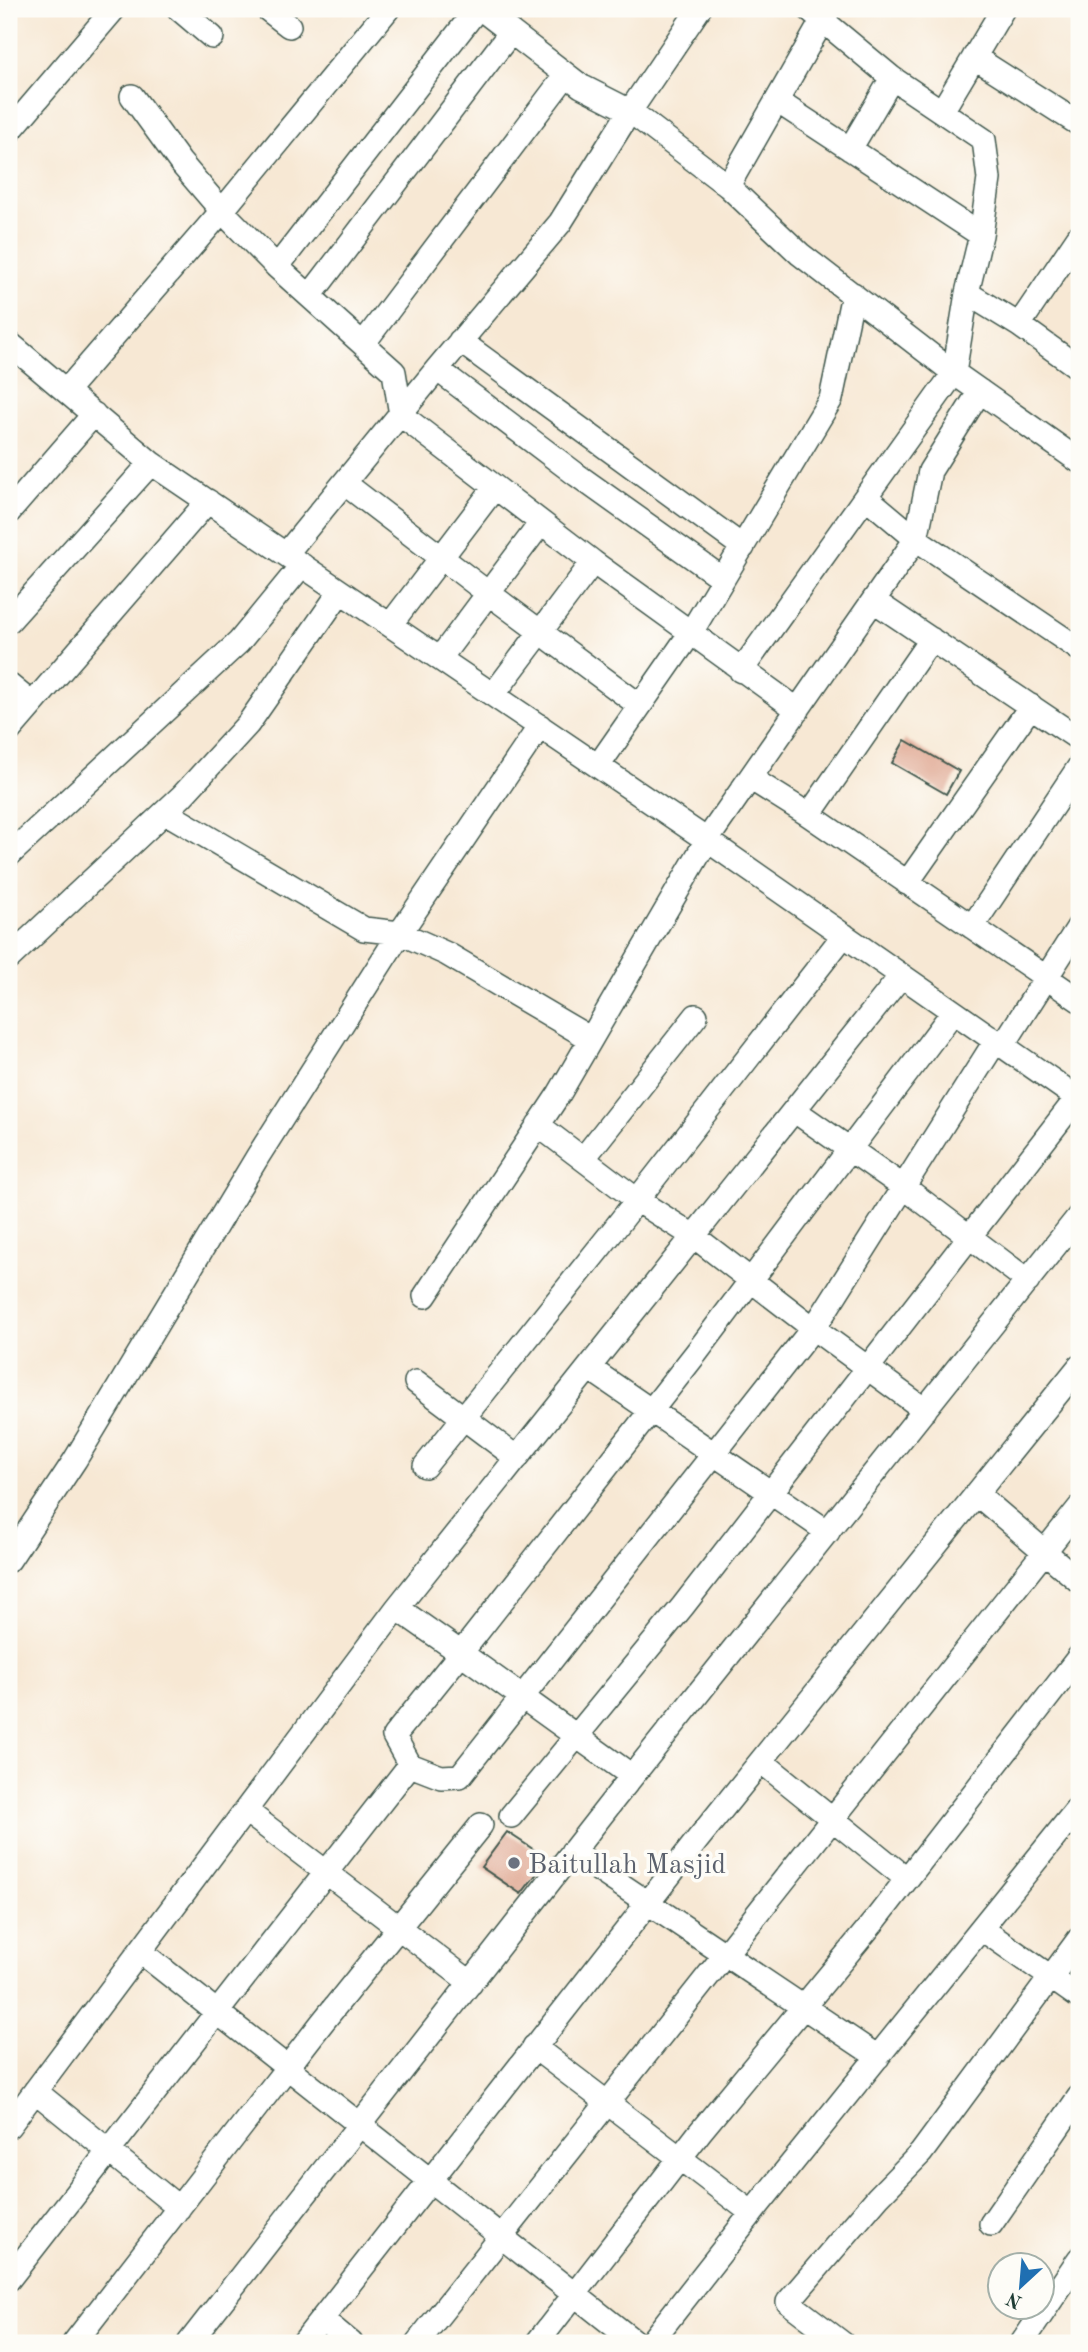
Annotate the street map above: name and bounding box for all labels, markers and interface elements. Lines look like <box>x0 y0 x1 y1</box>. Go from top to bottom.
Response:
place label: Baitullah Masjid <box>528 1852 726 1880</box>
marker: Baitullah Masjid <box>506 1855 522 1871</box>
north arrow <box>986 2250 1056 2320</box>
text: N <box>1004 2287 1025 2311</box>

